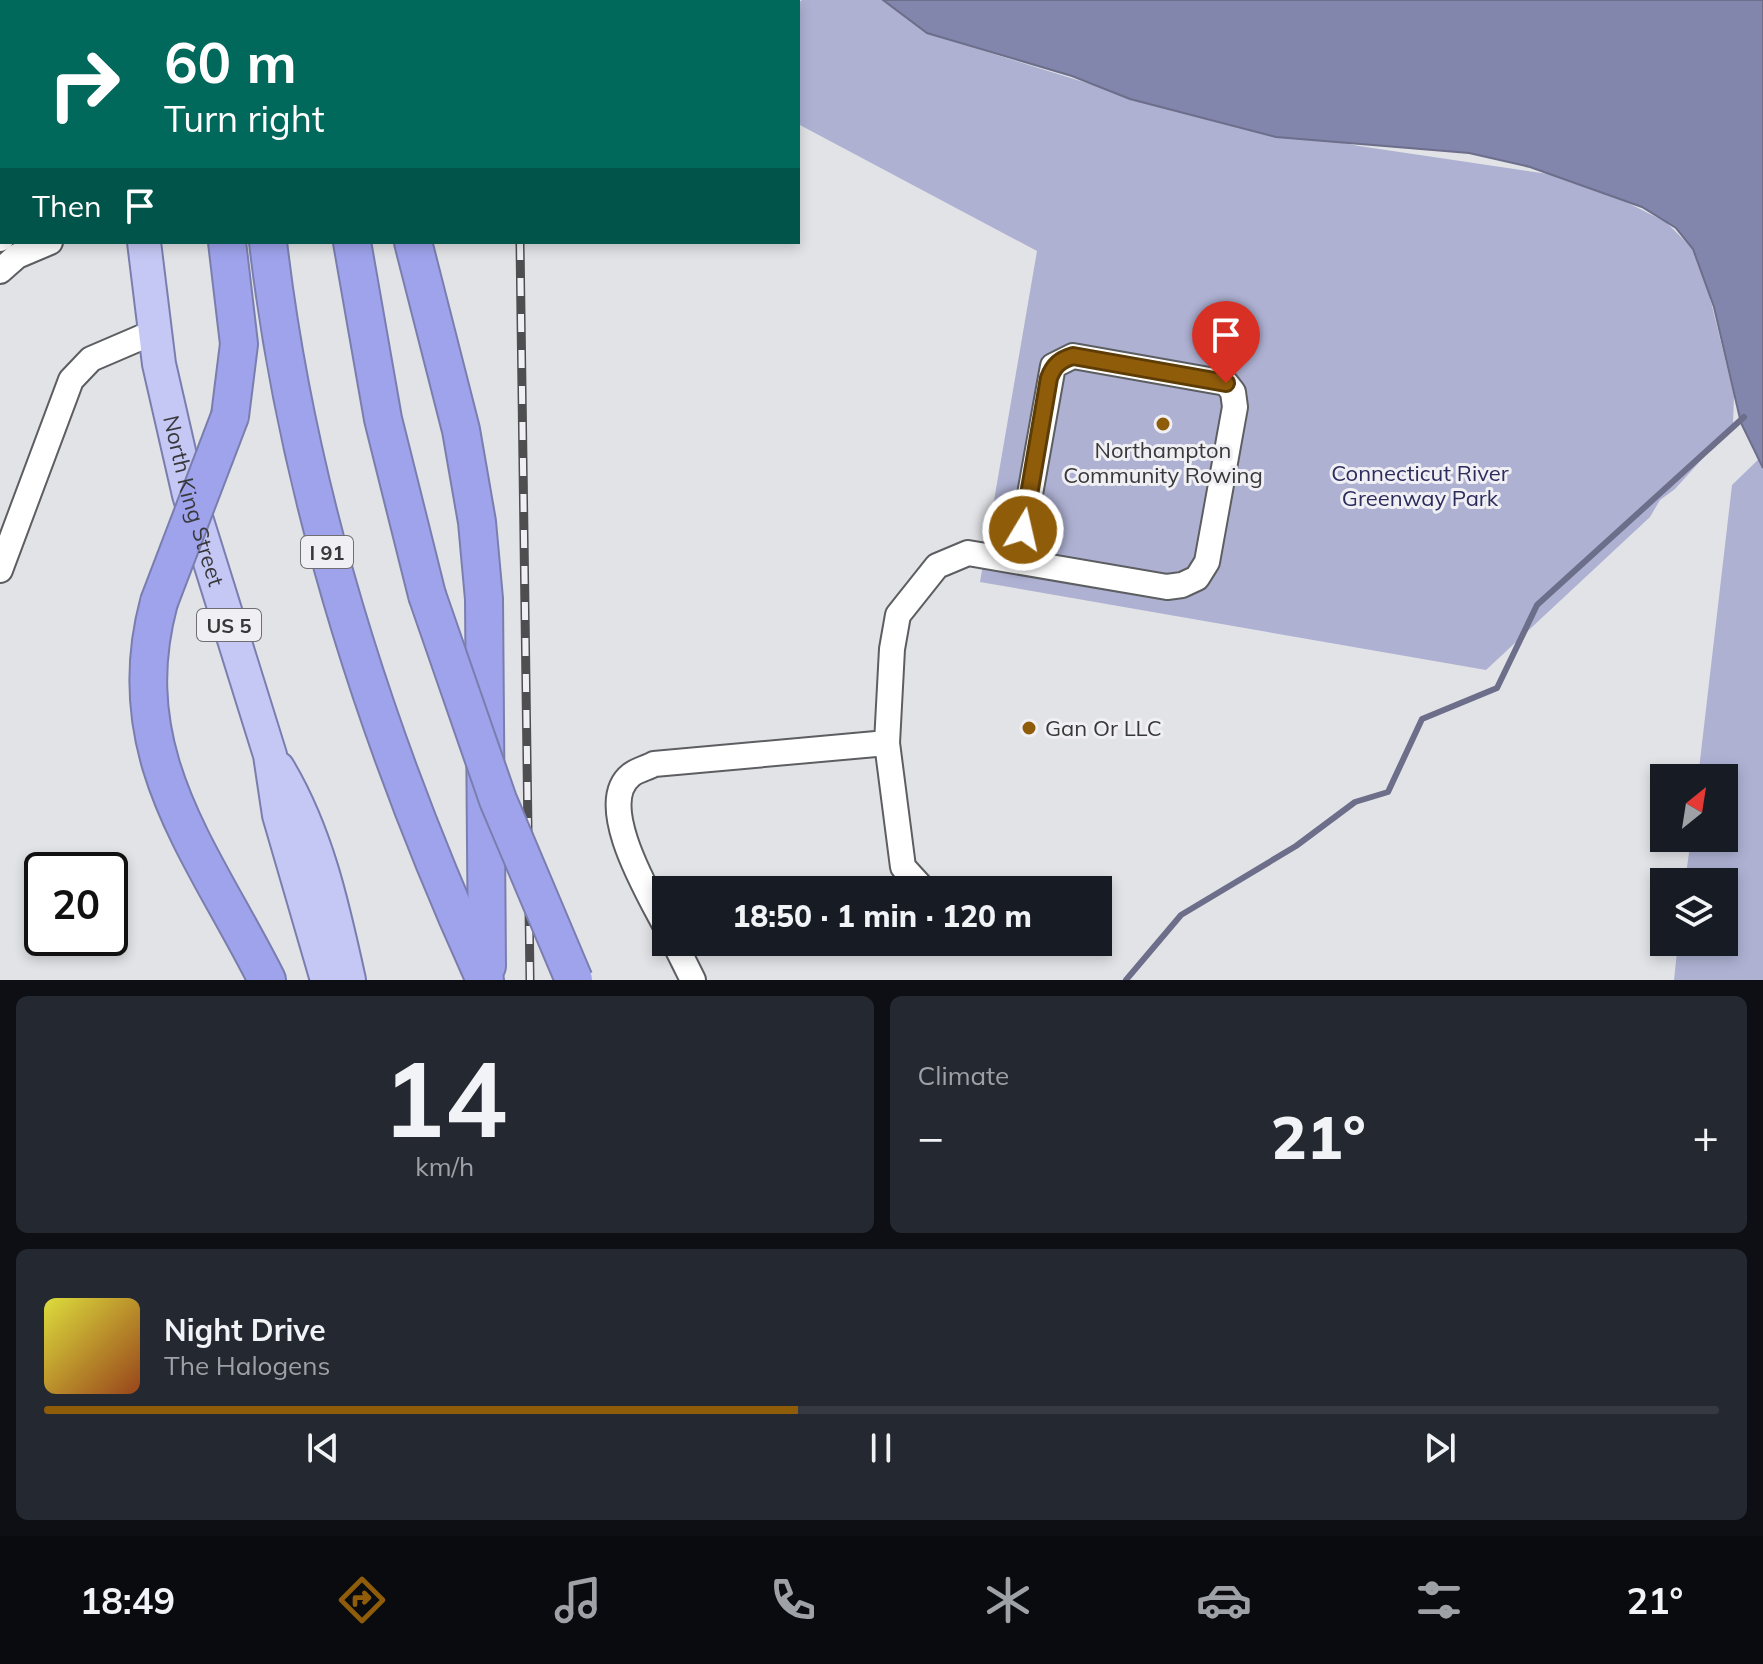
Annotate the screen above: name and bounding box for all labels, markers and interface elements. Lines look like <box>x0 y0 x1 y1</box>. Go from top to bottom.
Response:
text: 60 m <box>164 27 297 97</box>
icon: right <box>32 32 136 136</box>
text: Turn right <box>164 96 325 141</box>
icon: arrive <box>118 184 162 228</box>
text: Then <box>32 187 102 225</box>
pin <box>1192 301 1260 383</box>
icon: arrive <box>1204 313 1248 357</box>
street label: North King Street <box>157 413 231 590</box>
marker: Northampton Community Rowing <box>1154 415 1172 433</box>
place label: Northampton Community Rowing <box>1063 436 1263 489</box>
park label: Connecticut River Greenway Park <box>1331 459 1509 512</box>
position arrow <box>981 488 1065 572</box>
road number: I 91 <box>301 536 353 568</box>
road number: US 5 <box>197 609 261 641</box>
place label: Gan Or LLC <box>1045 714 1162 742</box>
marker: Gan Or LLC <box>1020 719 1038 737</box>
north arrow <box>1650 764 1738 852</box>
map controls <box>1650 764 1738 956</box>
speed limit sign: 20 <box>24 852 128 956</box>
button: layers <box>1650 868 1738 956</box>
text: 18:50 · 1 min · 120 m <box>732 897 1032 935</box>
text: 14 <box>382 1032 507 1163</box>
text: Climate <box>918 1059 1009 1092</box>
text: 21° <box>1271 1099 1366 1174</box>
text: − <box>918 1109 944 1164</box>
text: + <box>1693 1109 1719 1164</box>
text: km/h <box>415 1150 474 1183</box>
text: Night Drive <box>164 1311 326 1349</box>
text: The Halogens <box>164 1349 330 1382</box>
icon: previous <box>301 1426 345 1470</box>
icon: pause <box>859 1426 903 1470</box>
icon: next <box>1418 1426 1462 1470</box>
icon: directions <box>334 1572 390 1628</box>
icon: music <box>550 1572 606 1628</box>
icon: phone <box>765 1572 821 1628</box>
icon: climate <box>980 1572 1036 1628</box>
icon: car <box>1196 1572 1252 1628</box>
icon: filters <box>1411 1572 1467 1628</box>
text: 18:49 <box>80 1578 175 1623</box>
text: 21° <box>1626 1578 1683 1623</box>

